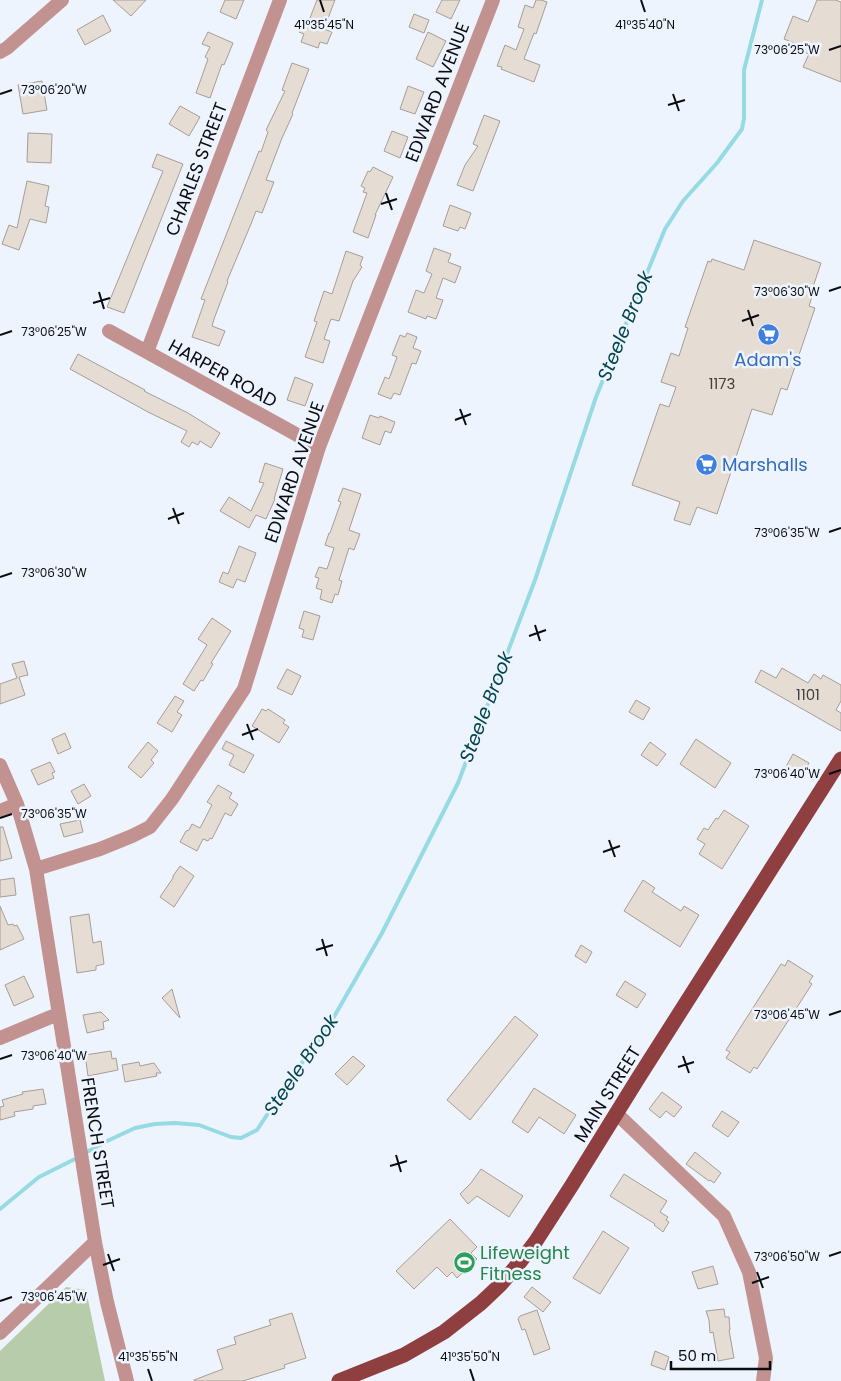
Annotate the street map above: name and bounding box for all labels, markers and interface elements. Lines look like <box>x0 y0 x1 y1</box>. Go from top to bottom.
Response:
text: 41°35'45"N <box>294 16 354 33</box>
text: 41°35'40"N <box>615 16 675 33</box>
street label: EDWARD AVENUE <box>399 19 475 165</box>
text: 73°06'25"W <box>754 41 820 58</box>
text: 73°06'20"W <box>21 81 87 98</box>
street label: CHARLES STREET <box>159 98 233 239</box>
water label: Steele Brook <box>591 266 660 385</box>
text: 73°06'30"W <box>754 283 820 300</box>
supermarket icon: Adam's <box>756 322 780 346</box>
text: 73°06'25"W <box>21 323 87 340</box>
street label: HARPER ROAD <box>164 333 282 413</box>
place label: Adam's <box>734 347 802 372</box>
house number: 1173 <box>709 373 735 394</box>
street label: EDWARD AVENUE <box>258 398 330 546</box>
supermarket icon: Marshalls <box>694 452 718 476</box>
place label: Marshalls <box>722 452 808 477</box>
text: 73°06'35"W <box>754 524 820 541</box>
text: 73°06'30"W <box>21 564 87 581</box>
water label: Steele Brook <box>453 647 520 766</box>
house number: 1101 <box>796 684 820 705</box>
text: 73°06'40"W <box>754 765 820 782</box>
text: 73°06'35"W <box>21 805 87 822</box>
text: 73°06'45"W <box>754 1006 820 1023</box>
water label: Steele Brook <box>257 1008 345 1121</box>
street label: MAIN STREET <box>568 1041 647 1147</box>
text: 73°06'40"W <box>21 1047 87 1064</box>
street label: FRENCH STREET <box>75 1076 121 1211</box>
place label: Lifeweight Fitness <box>480 1240 570 1286</box>
text: 73°06'50"W <box>754 1248 820 1265</box>
sports icon: Lifeweight Fitness <box>452 1250 476 1274</box>
text: 73°06'45"W <box>21 1288 87 1305</box>
scale bar <box>671 1338 770 1370</box>
text: 50 m <box>678 1345 716 1366</box>
text: 41°35'55"N <box>118 1348 178 1365</box>
text: 41°35'50"N <box>440 1348 500 1365</box>

